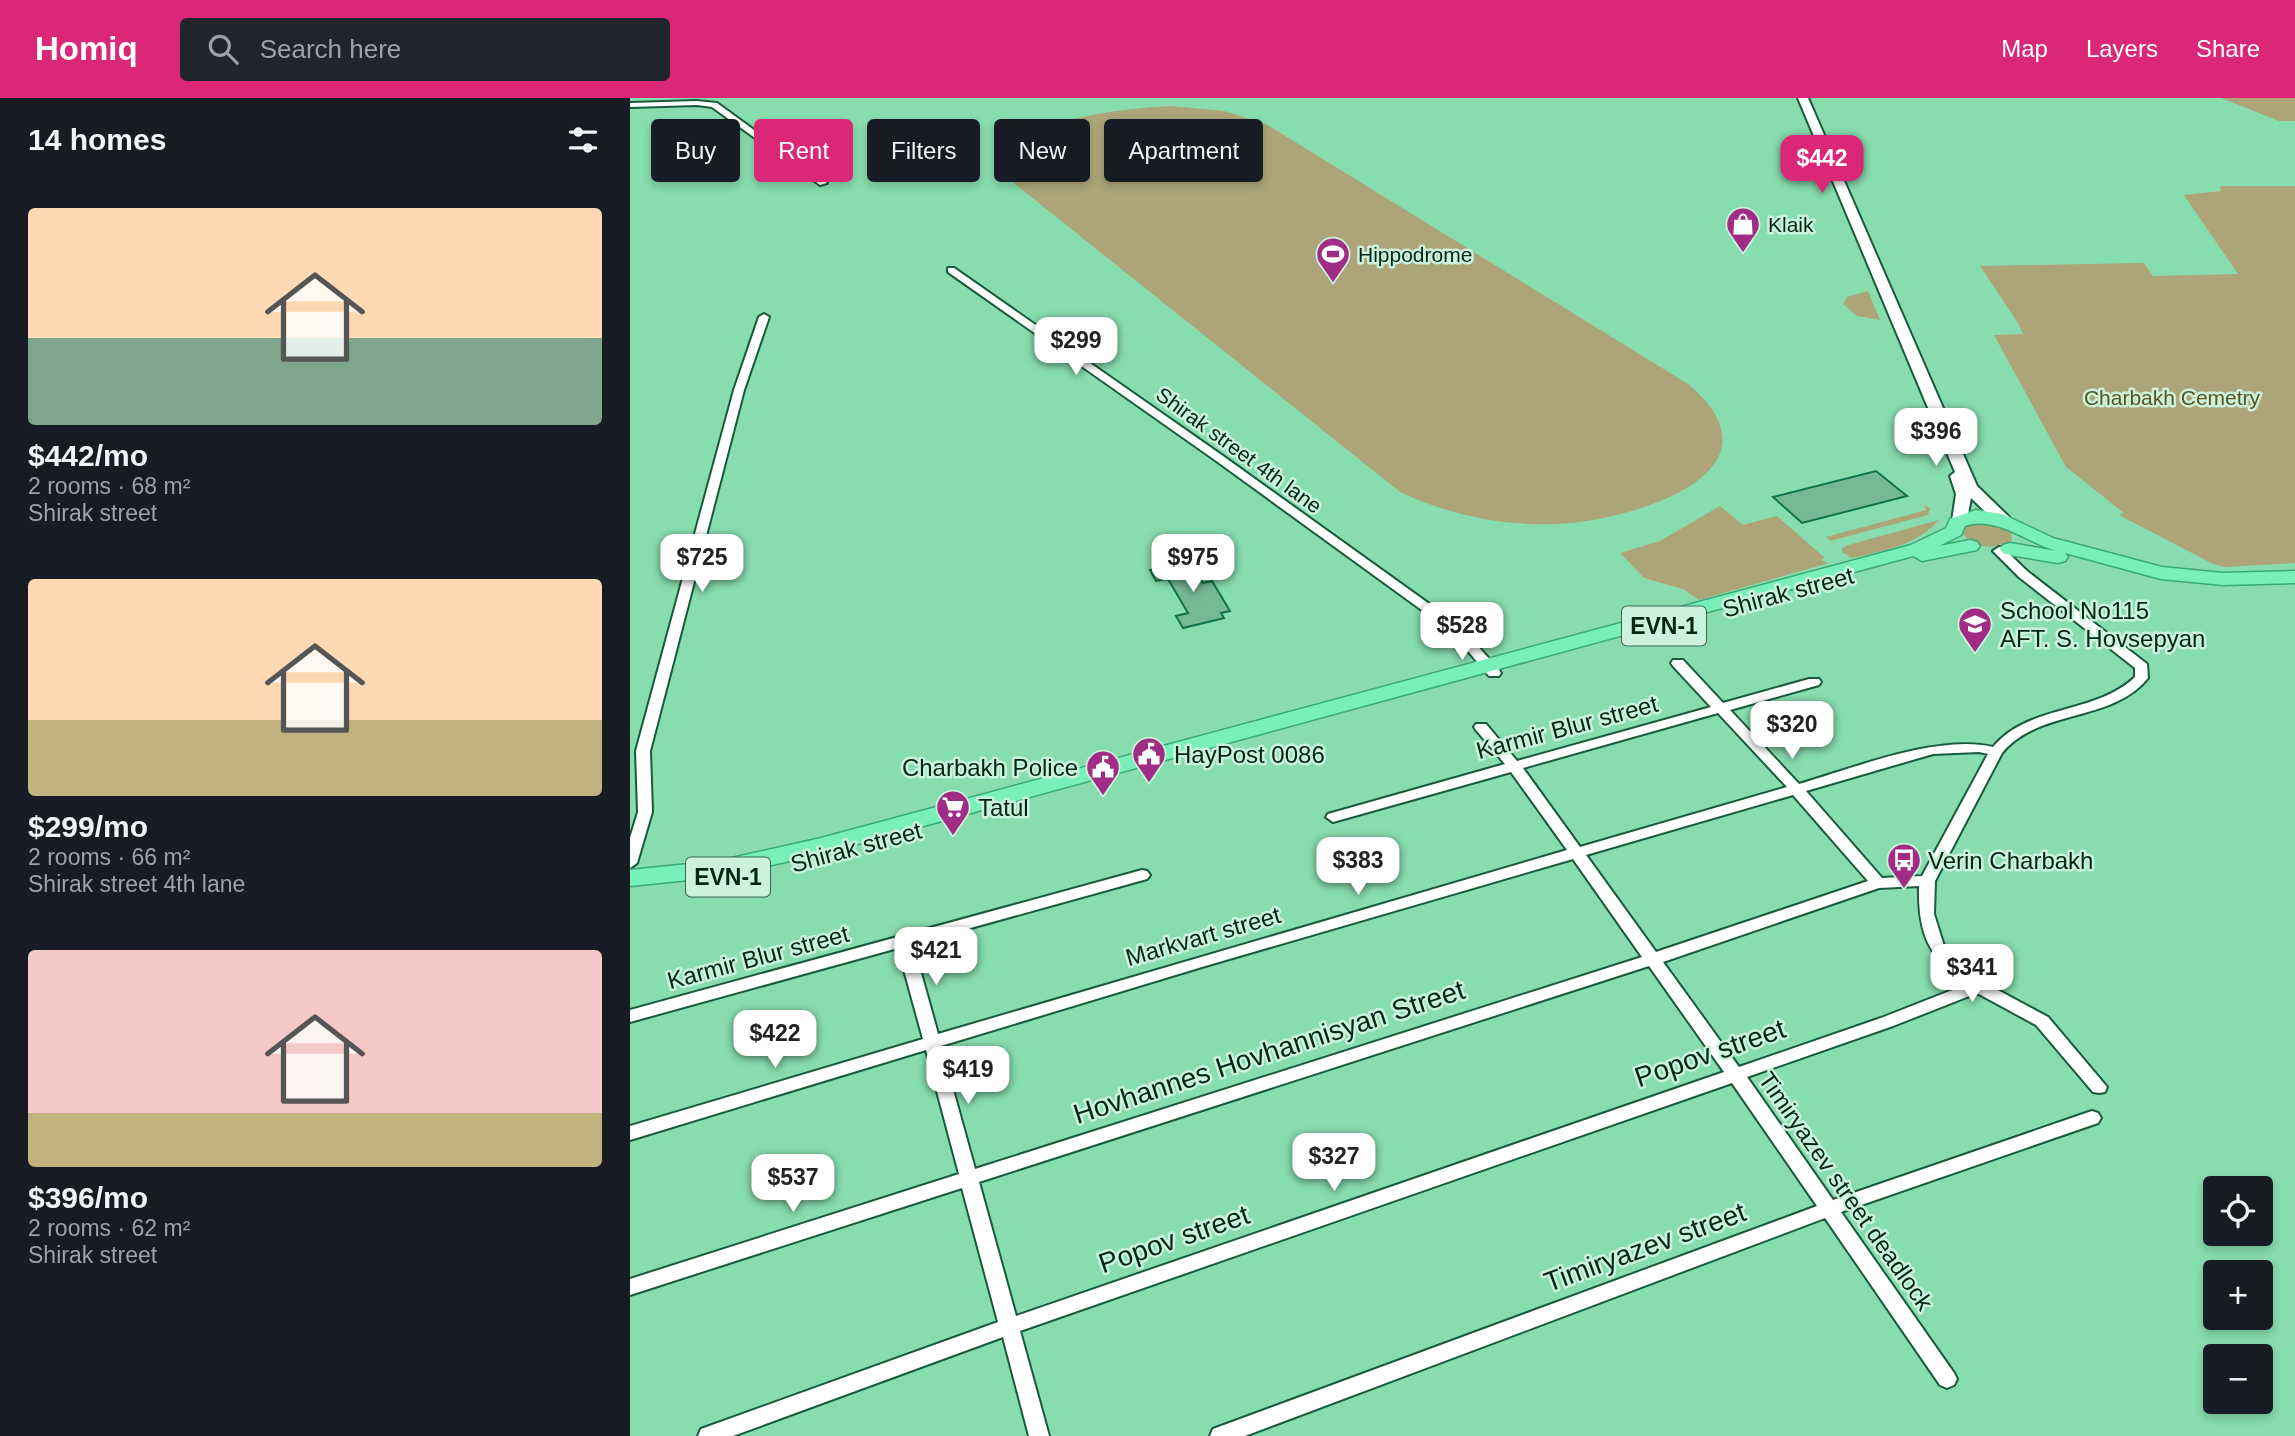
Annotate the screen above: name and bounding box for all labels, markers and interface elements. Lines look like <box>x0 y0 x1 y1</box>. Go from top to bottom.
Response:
search box <box>180 18 670 81</box>
text: Homiq <box>35 30 138 67</box>
icon: search <box>204 30 242 68</box>
text: Search here <box>260 34 401 64</box>
text: Map <box>2001 35 2048 62</box>
text: Layers <box>2086 35 2158 62</box>
text: Share <box>2196 35 2260 62</box>
chip: Buy <box>651 119 740 182</box>
chip: Rent <box>754 119 853 182</box>
chip: Filters <box>867 119 980 182</box>
chip: New <box>994 119 1090 182</box>
chip: Apartment <box>1104 119 1263 182</box>
icon: filters <box>564 121 602 159</box>
text: 14 homes <box>28 123 166 156</box>
pin: $442 <box>1781 136 1863 195</box>
text: $442 <box>1796 145 1848 171</box>
shop icon: Klaik <box>1724 205 1762 254</box>
place label: Klaik <box>1768 213 1814 236</box>
sports icon: Hippodrome <box>1314 235 1352 284</box>
place label: Hippodrome <box>1358 243 1472 266</box>
icon: home <box>252 254 378 380</box>
pin: $299 <box>1035 317 1117 377</box>
text: $299 <box>1050 327 1102 353</box>
street label: Shirak street 4th lane <box>1152 382 1326 518</box>
park label: Charbakh Cemetry <box>2084 386 2261 409</box>
pin: $396 <box>1895 408 1977 468</box>
text: $396 <box>1910 418 1962 444</box>
text: $442/mo <box>28 439 148 472</box>
text: 2 rooms · 68 m² <box>28 473 190 499</box>
text: Shirak street <box>28 500 157 526</box>
pin: $725 <box>661 534 743 594</box>
pin: $975 <box>1152 534 1234 594</box>
text: $725 <box>676 544 728 570</box>
text: $975 <box>1167 544 1219 570</box>
street label: Shirak street <box>1719 561 1857 622</box>
place label: School No115 AFT. S. Hovsepyan <box>2000 597 2205 652</box>
pin: $528 <box>1421 602 1503 662</box>
school or university icon: School No115 AFT. S. Hovsepyan <box>1956 605 1994 654</box>
road number: EVN-1 <box>1622 606 1706 646</box>
text: $528 <box>1436 612 1488 638</box>
icon: home <box>252 625 378 751</box>
street label: Karmir Blur street <box>1473 690 1661 764</box>
pin: $320 <box>1751 702 1833 761</box>
text: $320 <box>1766 711 1818 737</box>
public building icon: HayPost 0086 <box>1130 735 1168 784</box>
place label: HayPost 0086 <box>1174 741 1325 768</box>
public building icon: Charbakh Police <box>1084 748 1122 797</box>
place label: Charbakh Police <box>902 754 1078 781</box>
supermarket icon: Tatul <box>934 788 972 837</box>
place label: Tatul <box>978 794 1029 821</box>
text: $299/mo <box>28 810 148 843</box>
street label: Shirak street <box>787 816 925 877</box>
pin: $383 <box>1317 838 1399 897</box>
bus stop icon: Verin Charbakh <box>1885 841 1923 890</box>
text: 2 rooms · 66 m² <box>28 844 190 870</box>
text: $383 <box>1332 847 1384 873</box>
place label: Verin Charbakh <box>1928 847 2093 874</box>
road number: EVN-1 <box>686 858 770 897</box>
text: Shirak street 4th lane <box>28 871 245 897</box>
street label: Markvart street <box>1122 901 1284 971</box>
street label: Karmir Blur street <box>664 920 852 994</box>
pin: $421 <box>895 928 977 987</box>
text: $421 <box>910 937 962 963</box>
pin: $341 <box>1931 944 2013 1004</box>
text: $341 <box>1946 954 1998 980</box>
street label: Hovhannes Hovhannisyan Street <box>1070 974 1469 1130</box>
icon: home <box>252 996 378 1122</box>
pin: $422 <box>734 1010 816 1070</box>
street label: Popov street <box>1631 1013 1790 1093</box>
text: $422 <box>749 1020 801 1046</box>
pin: $419 <box>927 1046 1009 1106</box>
text: $419 <box>942 1056 994 1082</box>
street label: Timiryazev street deadlock <box>1753 1067 1939 1316</box>
pin: $327 <box>1293 1134 1375 1193</box>
text: $327 <box>1308 1143 1360 1169</box>
pin: $537 <box>752 1154 834 1214</box>
text: $537 <box>767 1164 819 1190</box>
map controls <box>2203 1176 2273 1414</box>
button: locate <box>2203 1176 2273 1246</box>
text: $396/mo <box>28 1181 148 1214</box>
street label: Timiryazev street <box>1540 1196 1750 1298</box>
street label: Popov street <box>1095 1199 1254 1279</box>
text: 2 rooms · 62 m² <box>28 1215 190 1241</box>
text: Shirak street <box>28 1242 157 1268</box>
button: + <box>2203 1260 2273 1330</box>
button: − <box>2203 1344 2273 1414</box>

